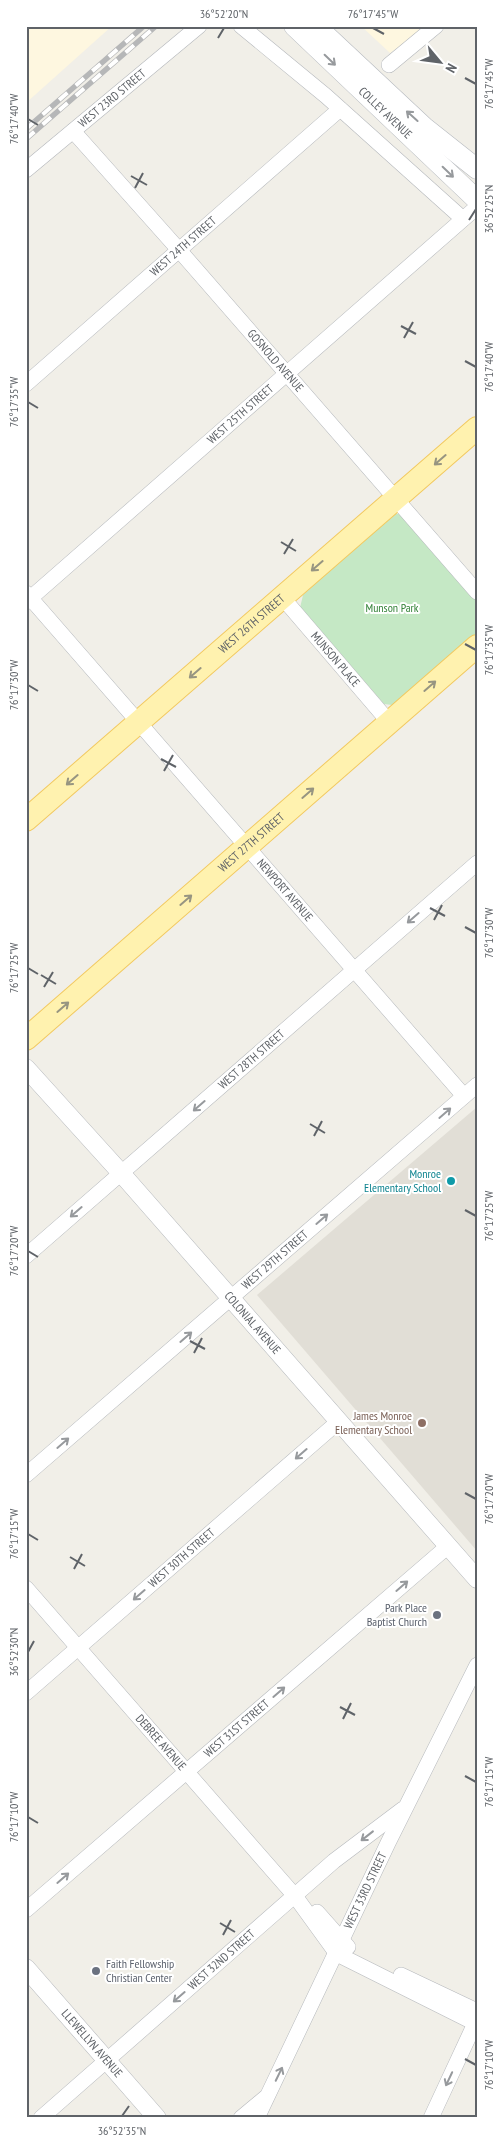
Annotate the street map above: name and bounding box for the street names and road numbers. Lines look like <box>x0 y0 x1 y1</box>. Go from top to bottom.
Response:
street label: WEST 23RD STREET <box>75 65 149 130</box>
street label: COLLEY AVENUE <box>356 84 416 141</box>
street label: WEST 24TH STREET <box>147 213 220 279</box>
street label: GOSNOLD AVENUE <box>244 326 307 395</box>
street label: WEST 25TH STREET <box>204 380 277 447</box>
street label: WEST 26TH STREET <box>215 590 288 656</box>
street label: MUNSON PLACE <box>308 628 363 690</box>
street label: WEST 27TH STREET <box>215 809 288 875</box>
street label: NEWPORT AVENUE <box>254 856 316 924</box>
street label: WEST 28TH STREET <box>215 1026 288 1092</box>
street label: WEST 29TH STREET <box>238 1226 311 1292</box>
street label: COLONIAL AVENUE <box>221 1288 284 1357</box>
street label: WEST 30TH STREET <box>145 1524 218 1590</box>
street label: WEST 31ST STREET <box>201 1695 272 1760</box>
street label: DEBREE AVENUE <box>133 1711 190 1773</box>
street label: WEST 33RD STREET <box>340 1849 390 1931</box>
street label: WEST 32ND STREET <box>185 1926 258 1993</box>
street label: LLEWELLYN AVENUE <box>58 2006 126 2080</box>

